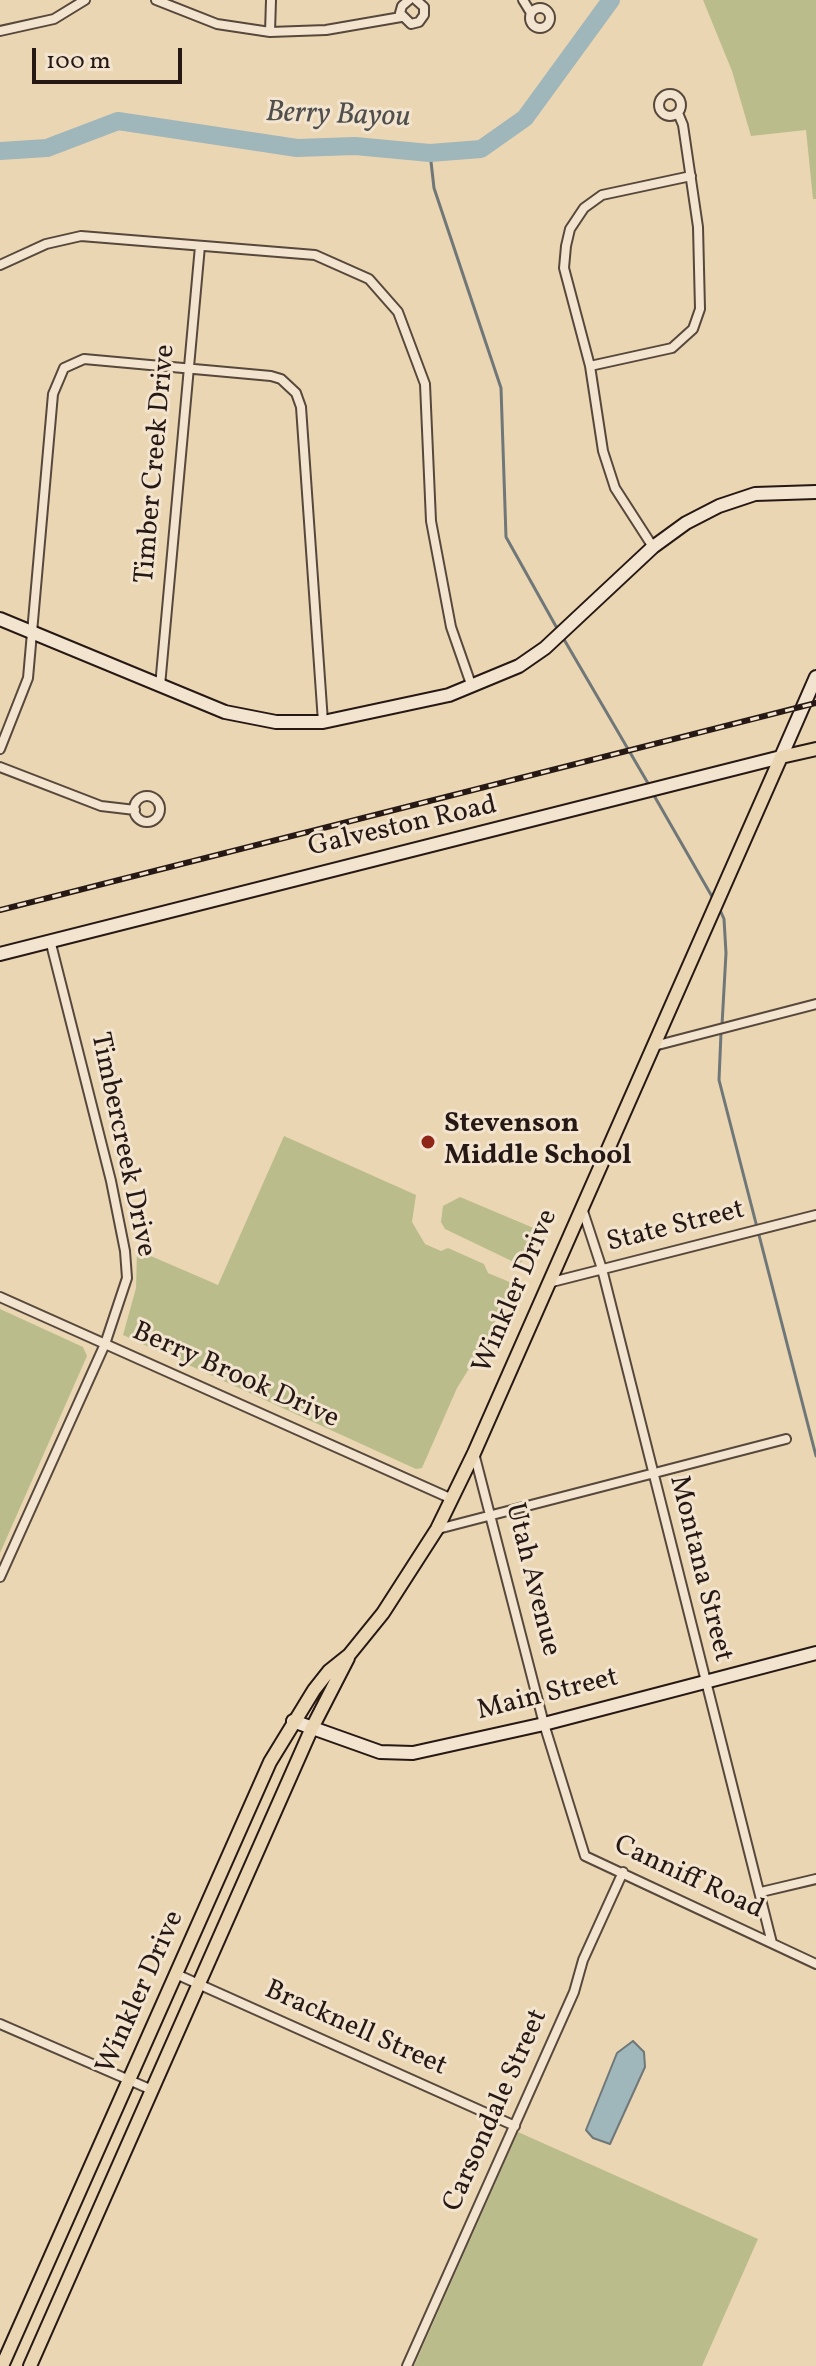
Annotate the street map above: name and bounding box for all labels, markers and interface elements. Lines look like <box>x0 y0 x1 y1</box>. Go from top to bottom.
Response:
scale bar <box>36 32 186 82</box>
text: 100 m <box>46 45 111 79</box>
water label: Berry Bayou <box>265 96 411 138</box>
street label: Timber Creek Drive <box>130 343 184 585</box>
street label: Galveston Road <box>305 790 501 866</box>
street label: Timbercreek Drive <box>81 1030 161 1260</box>
place label: Stevenson Middle School <box>444 1109 632 1175</box>
marker: Stevenson Middle School <box>419 1133 437 1151</box>
street label: State Street <box>604 1195 748 1261</box>
street label: Winkler Drive <box>467 1205 567 1379</box>
street label: Berry Brook Drive <box>126 1316 344 1438</box>
street label: Montana Street <box>660 1472 738 1666</box>
street label: Utah Avenue <box>496 1500 566 1660</box>
street label: Main Street <box>474 1662 622 1730</box>
street label: Canniff Road <box>608 1830 768 1928</box>
street label: Winkler Drive <box>91 1906 193 2080</box>
street label: Bracknell Street <box>259 1975 451 2085</box>
street label: Carsondale Street <box>437 2005 557 2217</box>

